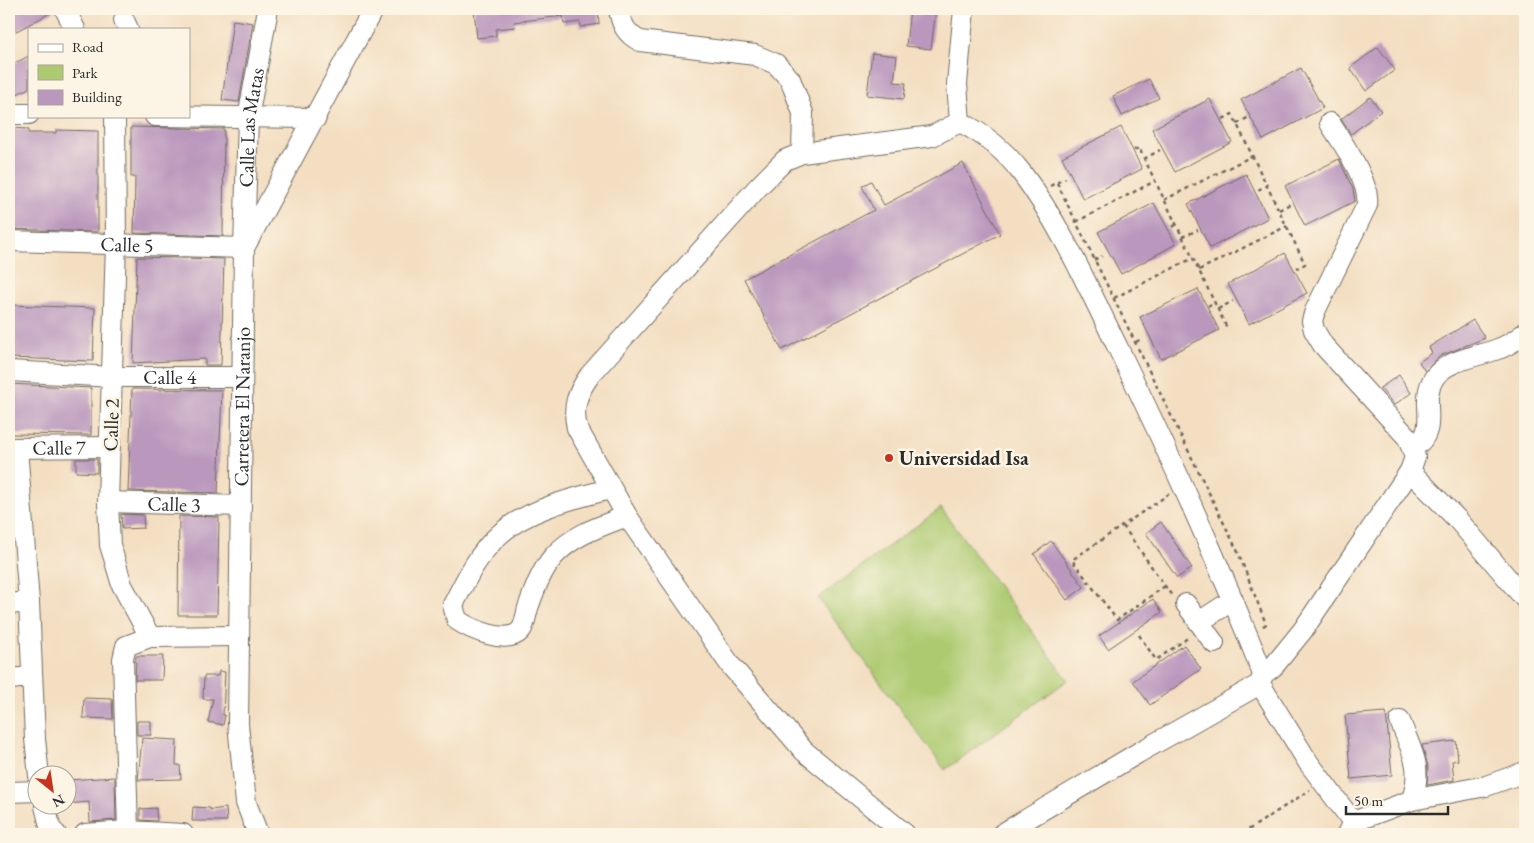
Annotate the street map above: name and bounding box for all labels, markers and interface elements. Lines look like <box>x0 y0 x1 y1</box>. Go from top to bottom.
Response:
legend <box>28 28 190 118</box>
text: Road <box>72 37 104 56</box>
text: Park <box>72 63 99 82</box>
street label: Calle Las Matas <box>233 66 270 188</box>
text: Building <box>72 87 122 106</box>
street label: Calle 5 <box>100 231 154 258</box>
street label: Carretera El Naranjo <box>228 327 256 487</box>
street label: Calle 4 <box>143 364 197 390</box>
street label: Calle 2 <box>97 398 125 452</box>
street label: Calle 7 <box>32 434 86 461</box>
place label: Universidad Isa <box>899 445 1029 471</box>
marker: Universidad Isa <box>883 452 895 464</box>
street label: Calle 3 <box>147 490 201 518</box>
north arrow <box>28 766 78 816</box>
scale bar <box>1346 783 1449 815</box>
text: N <box>49 791 68 812</box>
text: 50 m <box>1354 791 1383 810</box>

